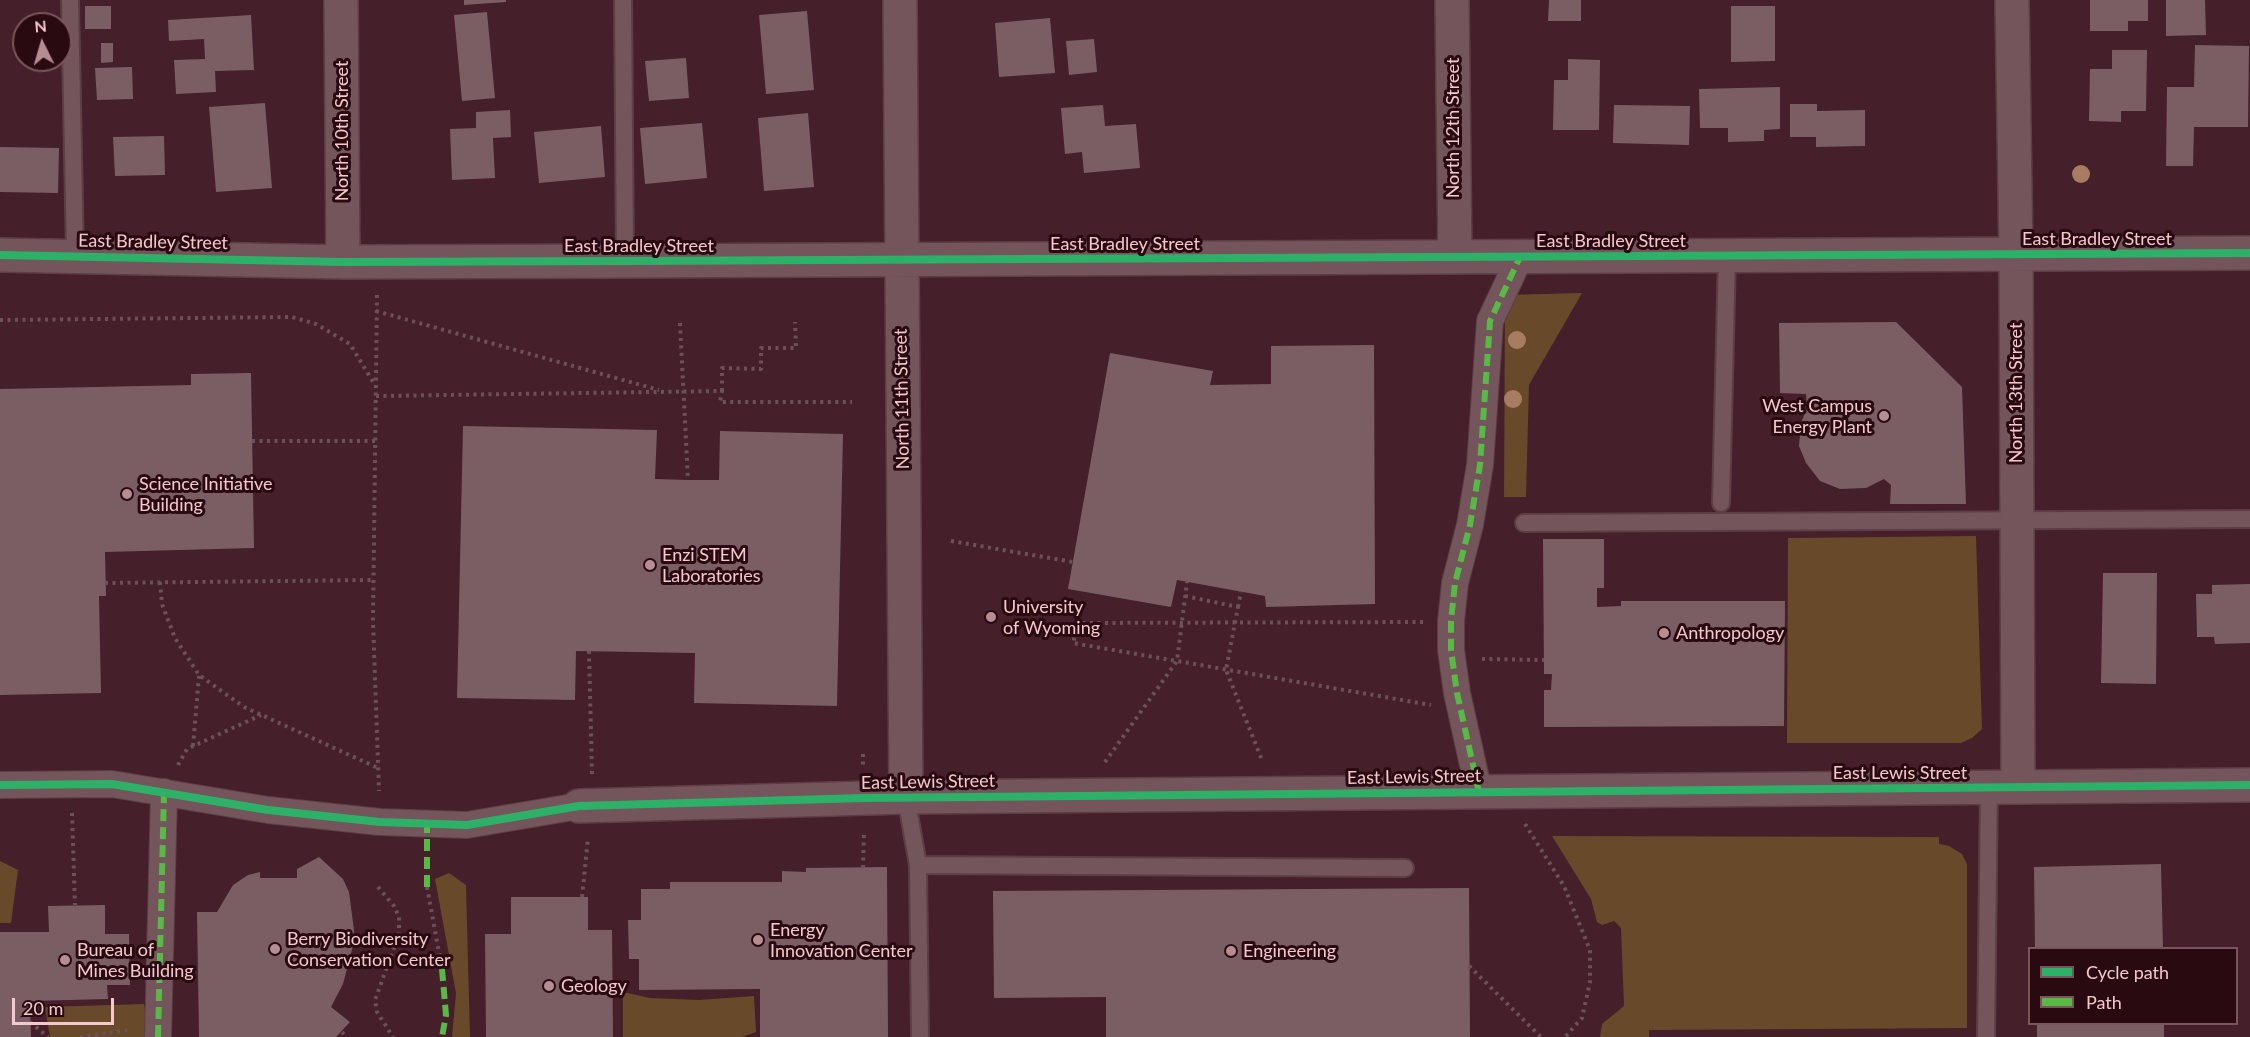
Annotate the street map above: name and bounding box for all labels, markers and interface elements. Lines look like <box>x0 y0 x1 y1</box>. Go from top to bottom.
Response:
north arrow <box>12 12 72 72</box>
text: N <box>34 16 48 36</box>
street label: North 12th Street <box>1442 58 1464 198</box>
street label: North 10th Street <box>331 61 353 201</box>
street label: East Bradley Street <box>2022 228 2172 250</box>
street label: East Bradley Street <box>78 230 228 254</box>
street label: East Bradley Street <box>1536 230 1686 252</box>
street label: East Bradley Street <box>1050 233 1200 255</box>
street label: East Bradley Street <box>564 235 714 257</box>
street label: North 13th Street <box>2005 323 2027 463</box>
street label: North 11th Street <box>890 328 914 470</box>
place label: West Campus Energy Plant <box>1762 395 1872 438</box>
marker: West Campus Energy Plant <box>1877 409 1891 423</box>
place label: Science Initiative Building <box>139 473 273 516</box>
marker: Science Initiative Building <box>120 487 134 501</box>
place label: Enzi STEM Laboratories <box>662 544 760 586</box>
marker: Enzi STEM Laboratories <box>643 558 657 572</box>
place label: University of Wyoming <box>1003 596 1100 638</box>
marker: University of Wyoming <box>984 610 998 624</box>
place label: Anthropology <box>1676 622 1784 644</box>
marker: Anthropology <box>1657 626 1671 640</box>
street label: East Lewis Street <box>1833 762 1967 784</box>
street label: East Lewis Street <box>1347 765 1481 789</box>
street label: East Lewis Street <box>861 770 995 794</box>
place label: Energy Innovation Center <box>770 919 913 962</box>
place label: Berry Biodiversity Conservation Center <box>287 928 451 970</box>
marker: Energy Innovation Center <box>751 933 765 947</box>
place label: Bureau of Mines Building <box>77 939 194 982</box>
place label: Engineering <box>1243 940 1336 962</box>
marker: Berry Biodiversity Conservation Center <box>268 942 282 956</box>
marker: Engineering <box>1224 944 1238 958</box>
legend <box>2028 947 2238 1025</box>
marker: Bureau of Mines Building <box>58 953 72 967</box>
text: Cycle path <box>2086 961 2169 983</box>
place label: Geology <box>561 975 627 997</box>
marker: Geology <box>542 979 556 993</box>
scale bar <box>15 986 117 1024</box>
text: Path <box>2086 991 2122 1013</box>
text: 20 m <box>23 997 63 1019</box>

